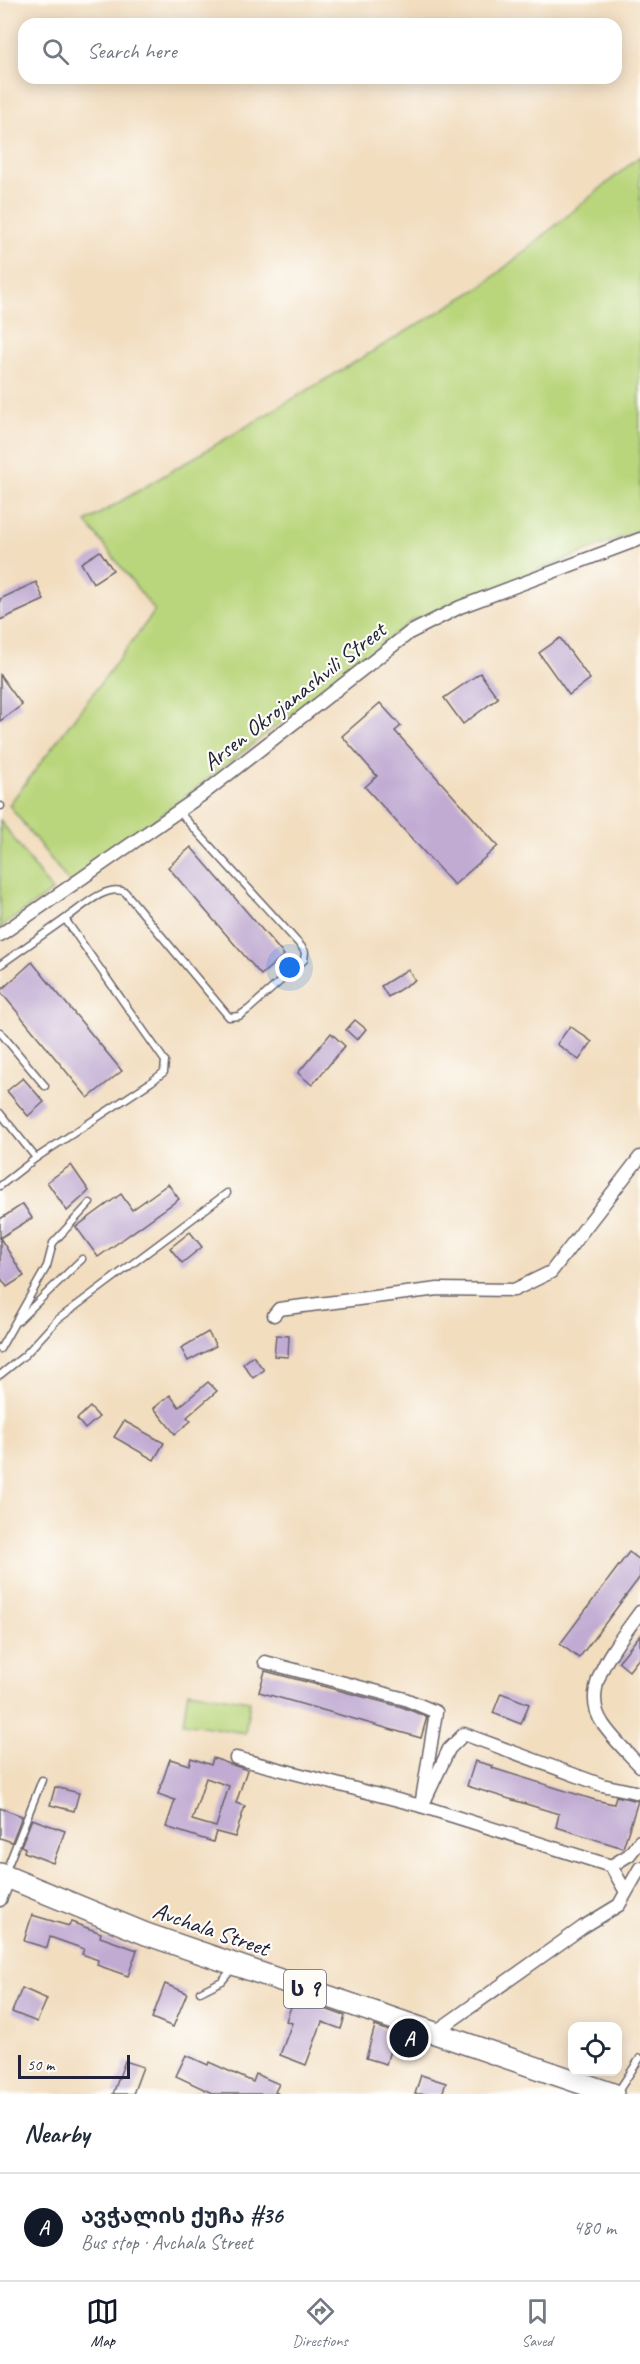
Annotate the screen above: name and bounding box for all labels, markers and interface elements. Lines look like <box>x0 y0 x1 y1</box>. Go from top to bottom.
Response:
search box <box>18 18 622 84</box>
icon: search <box>39 35 72 68</box>
text: Search here <box>87 37 177 65</box>
street label: Arsen Okrojanashvili Street <box>196 614 393 777</box>
your location <box>275 953 304 982</box>
street label: Avchala Street <box>149 1895 275 1964</box>
road number: ს 9 <box>284 1970 326 2008</box>
pin: A <box>390 2016 428 2060</box>
map controls <box>568 2022 622 2076</box>
button: locate <box>568 2022 622 2076</box>
scale bar <box>18 2052 130 2080</box>
text: 50 m <box>27 2055 54 2075</box>
text: Nearby <box>24 2117 89 2150</box>
text: ავჭალის ქუჩა #36 <box>81 2202 283 2230</box>
text: A <box>38 2215 49 2240</box>
text: 480 m <box>573 2215 616 2240</box>
text: Bus stop · Avchala Street <box>81 2230 253 2255</box>
tab: Map <box>86 2295 119 2351</box>
tab: Directions <box>292 2295 348 2351</box>
tab: Saved <box>521 2295 554 2351</box>

